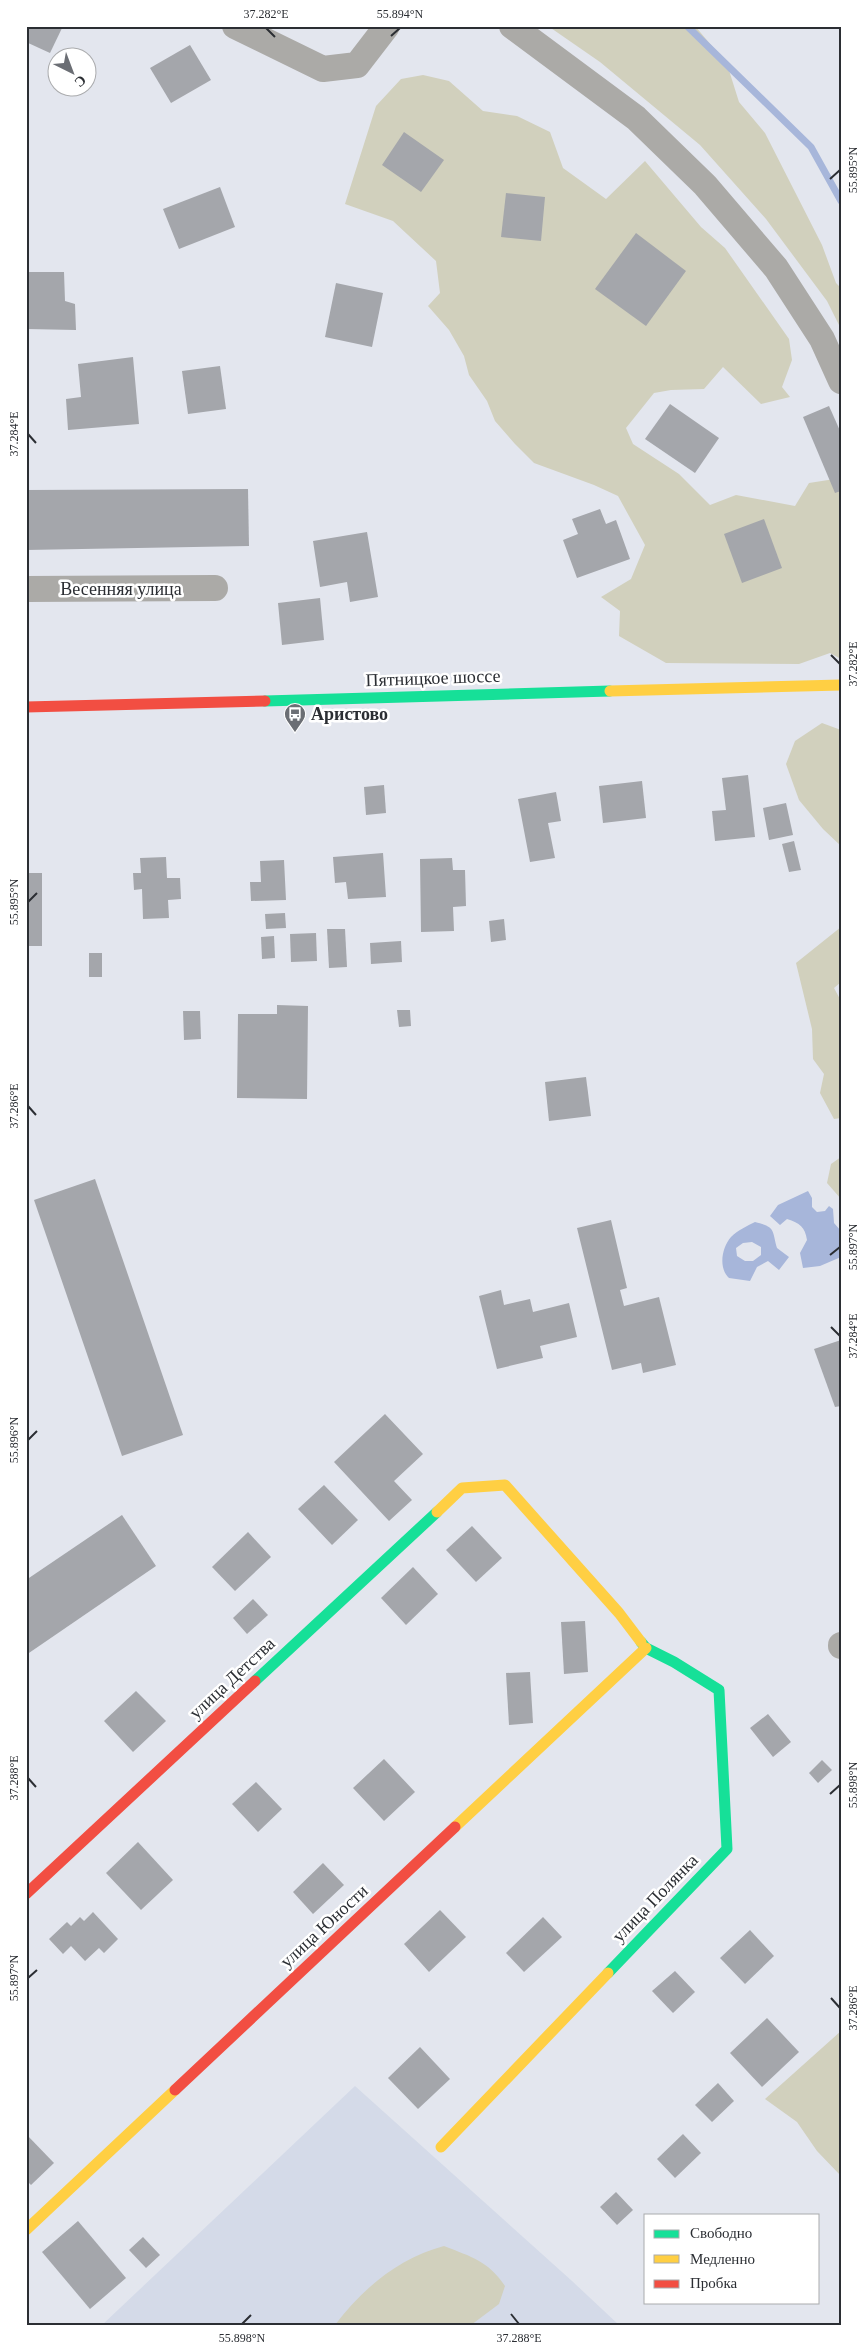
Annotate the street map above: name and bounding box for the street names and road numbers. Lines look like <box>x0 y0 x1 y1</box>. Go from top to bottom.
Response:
street label: Весенняя улица <box>60 579 182 599</box>
street label: Пятницкое шоссе <box>365 666 501 690</box>
street label: улица Детства <box>185 1633 279 1723</box>
street label: улица Полянка <box>608 1850 702 1946</box>
street label: улица Юности <box>276 1880 372 1972</box>

